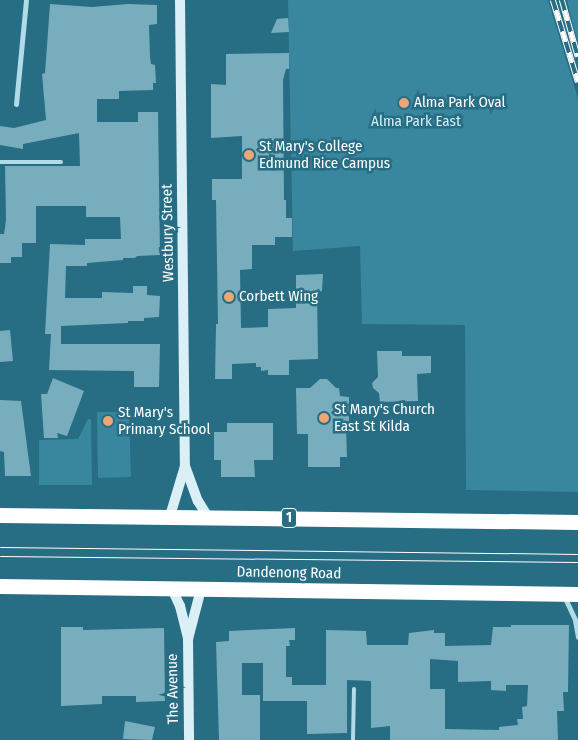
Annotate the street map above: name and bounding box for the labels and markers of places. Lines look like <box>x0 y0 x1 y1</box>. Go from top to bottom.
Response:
place label: Alma Park Oval <box>414 94 505 112</box>
marker: Alma Park Oval <box>398 97 410 109</box>
place label: St Mary's College Edmund Rice Campus <box>259 137 390 172</box>
marker: St Mary's College Edmund Rice Campus <box>243 149 255 161</box>
place label: Corbett Wing <box>239 288 318 306</box>
marker: Corbett Wing <box>223 291 235 303</box>
place label: St Mary's Church East St Kilda <box>334 400 435 435</box>
place label: St Mary's Primary School <box>118 403 210 438</box>
marker: St Mary's Church East St Kilda <box>318 412 330 424</box>
marker: St Mary's Primary School <box>102 415 114 427</box>

